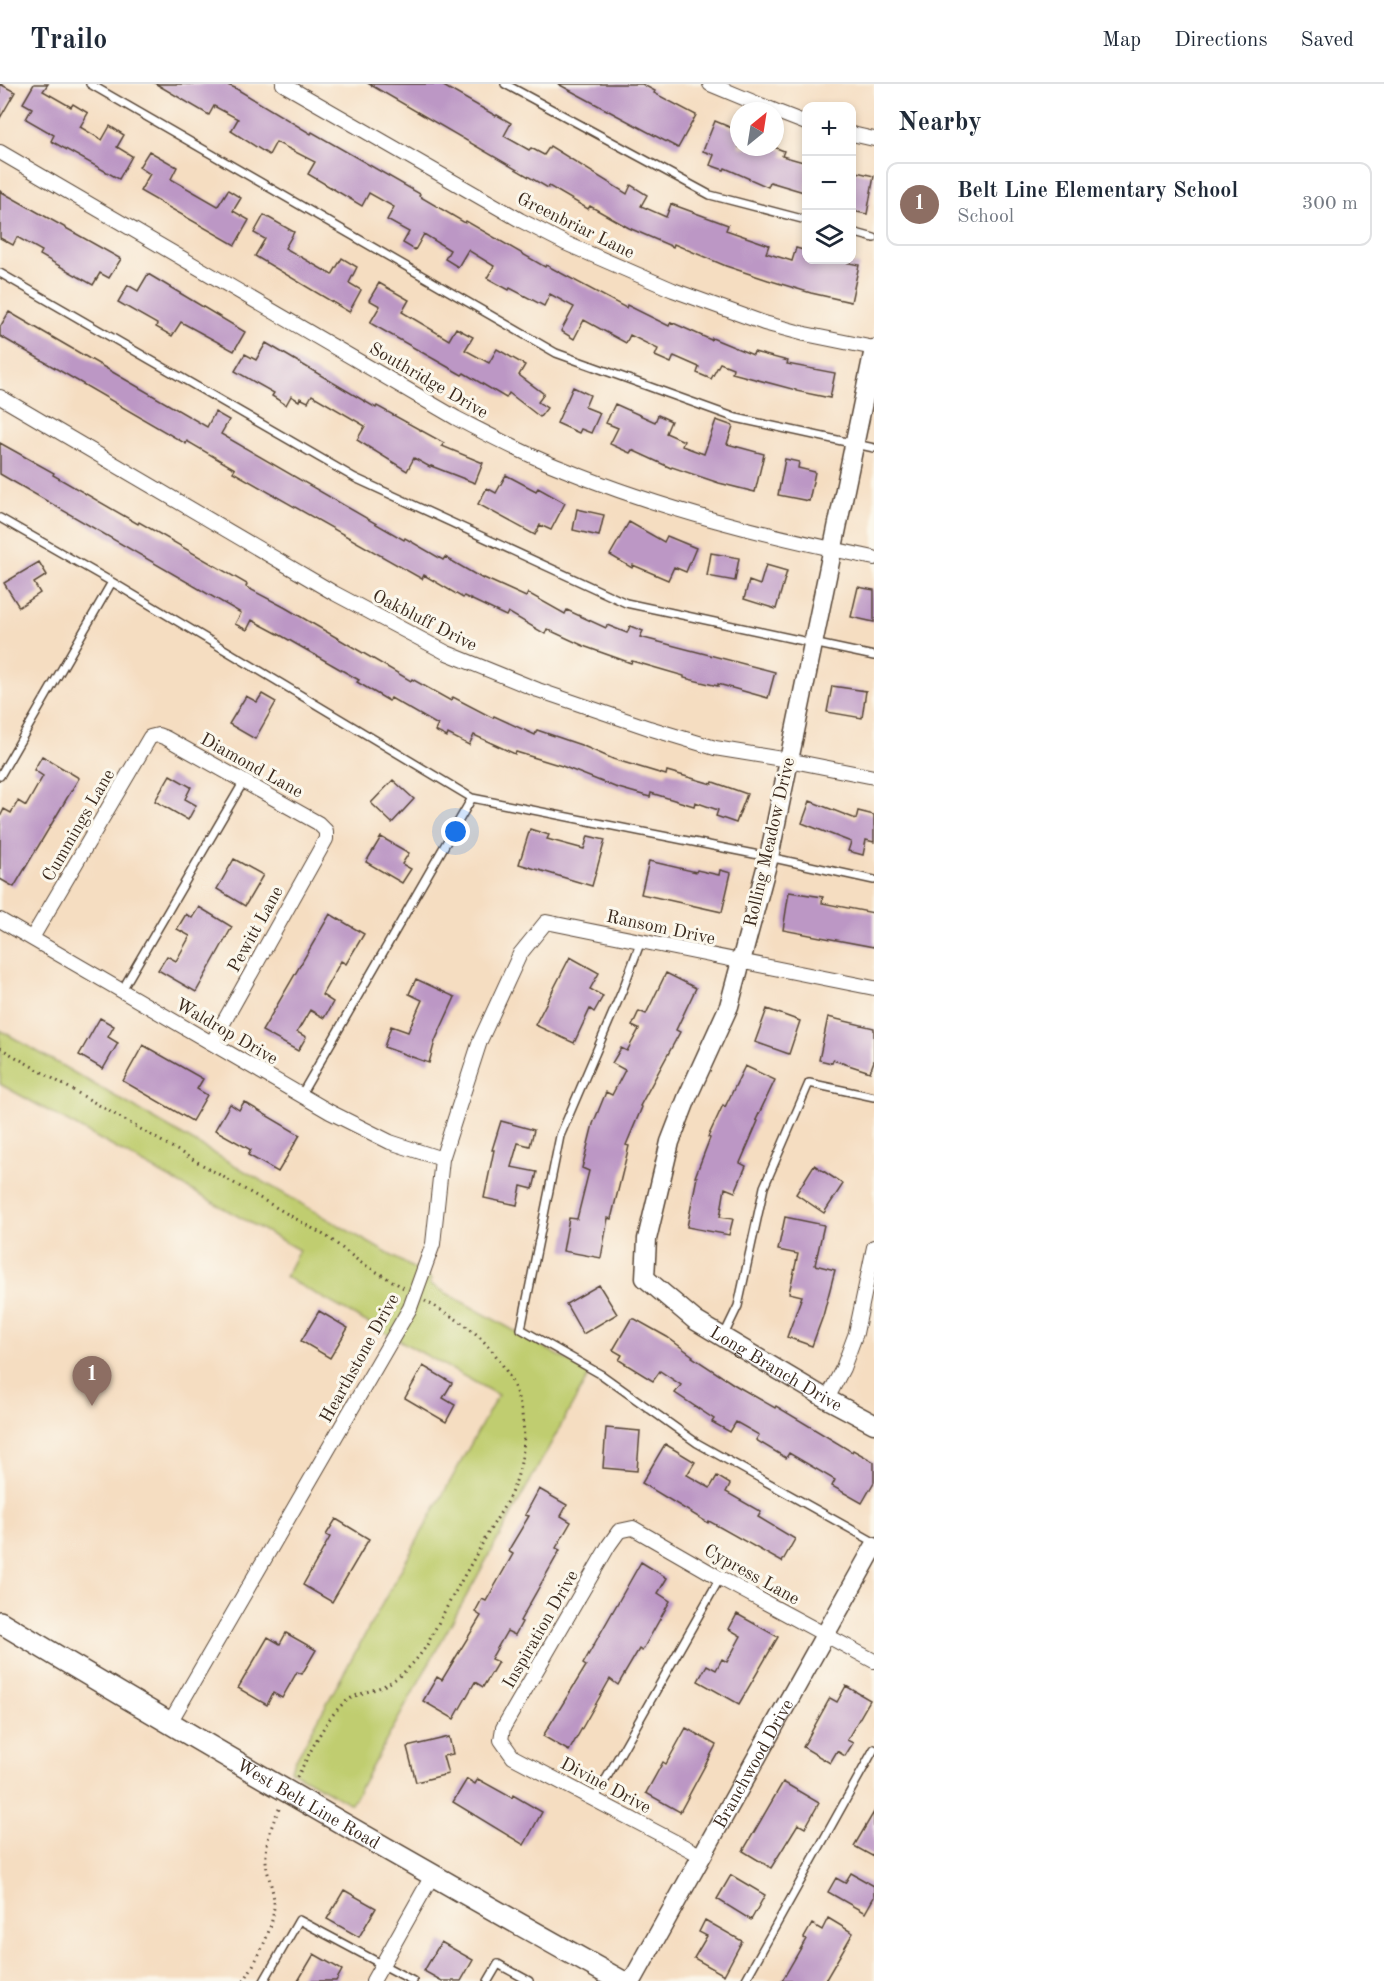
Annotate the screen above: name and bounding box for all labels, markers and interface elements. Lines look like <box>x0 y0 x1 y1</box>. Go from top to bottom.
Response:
text: Trailo <box>30 27 107 55</box>
text: Map <box>1102 30 1141 51</box>
text: Directions <box>1174 30 1268 51</box>
text: Saved <box>1301 30 1354 51</box>
north arrow <box>730 102 784 156</box>
map controls <box>802 102 856 264</box>
button: + <box>802 102 856 156</box>
text: Nearby <box>898 110 982 136</box>
button: − <box>802 156 856 210</box>
text: Belt Line Elementary School <box>957 180 1238 202</box>
street label: Greenbriar Lane <box>514 190 637 262</box>
text: 1 <box>914 194 925 214</box>
text: 300 m <box>1302 194 1358 214</box>
text: School <box>957 207 1014 227</box>
button: layers <box>802 210 856 264</box>
street label: Southridge Drive <box>366 340 491 422</box>
street label: Oakbluff Drive <box>369 587 480 655</box>
street label: Diamond Lane <box>197 730 306 801</box>
street label: Rolling Meadow Drive <box>742 756 798 929</box>
street label: Cummings Lane <box>39 766 118 885</box>
your location <box>441 817 470 846</box>
street label: Pewitt Lane <box>225 884 287 975</box>
street label: Ransom Drive <box>605 908 717 948</box>
street label: Waldrop Drive <box>172 995 281 1068</box>
street label: Hearthstone Drive <box>317 1291 403 1426</box>
street label: Long Branch Drive <box>707 1323 845 1415</box>
pin: 1 <box>72 1356 112 1406</box>
street label: Cypress Lane <box>701 1541 802 1608</box>
street label: Inspiration Drive <box>500 1567 582 1692</box>
street label: Branchwood Drive <box>711 1696 797 1832</box>
street label: Divine Drive <box>557 1755 654 1817</box>
street label: West Belt Line Road <box>233 1756 383 1853</box>

